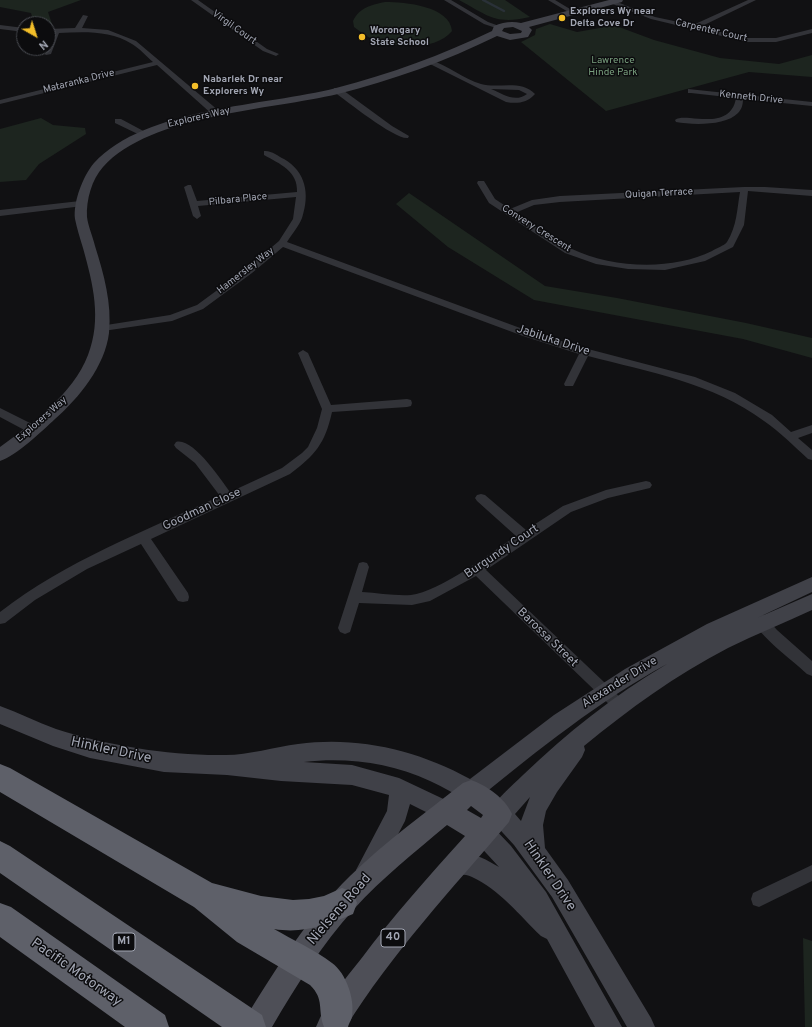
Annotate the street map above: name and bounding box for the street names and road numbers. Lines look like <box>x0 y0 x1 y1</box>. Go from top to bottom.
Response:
street label: Virgil Court <box>209 8 259 48</box>
street label: Carpenter Court <box>674 17 748 45</box>
street label: Mataranka Drive <box>42 67 116 97</box>
street label: Kenneth Drive <box>719 89 783 107</box>
street label: Explorers Way <box>167 105 231 131</box>
street label: Quigan Terrace <box>625 186 693 202</box>
street label: Pilbara Place <box>208 191 268 209</box>
street label: Convery Crescent <box>499 203 573 255</box>
street label: Hamersley Way <box>215 245 277 297</box>
street label: Jabiluka Drive <box>515 322 591 360</box>
street label: Explorers Way <box>14 395 70 445</box>
street label: Goodman Close <box>161 486 243 534</box>
street label: Burgundy Court <box>462 522 542 582</box>
street label: Barossa Street <box>514 605 580 671</box>
street label: Alexander Drive <box>580 654 660 712</box>
street label: Hinkler Drive <box>69 734 153 768</box>
street label: Hinkler Drive <box>519 837 579 915</box>
street label: Nielsens Road <box>304 871 376 949</box>
road number: 40 <box>381 929 405 947</box>
road number: M1 <box>113 933 135 951</box>
street label: Pacific Motorway <box>27 935 125 1011</box>

